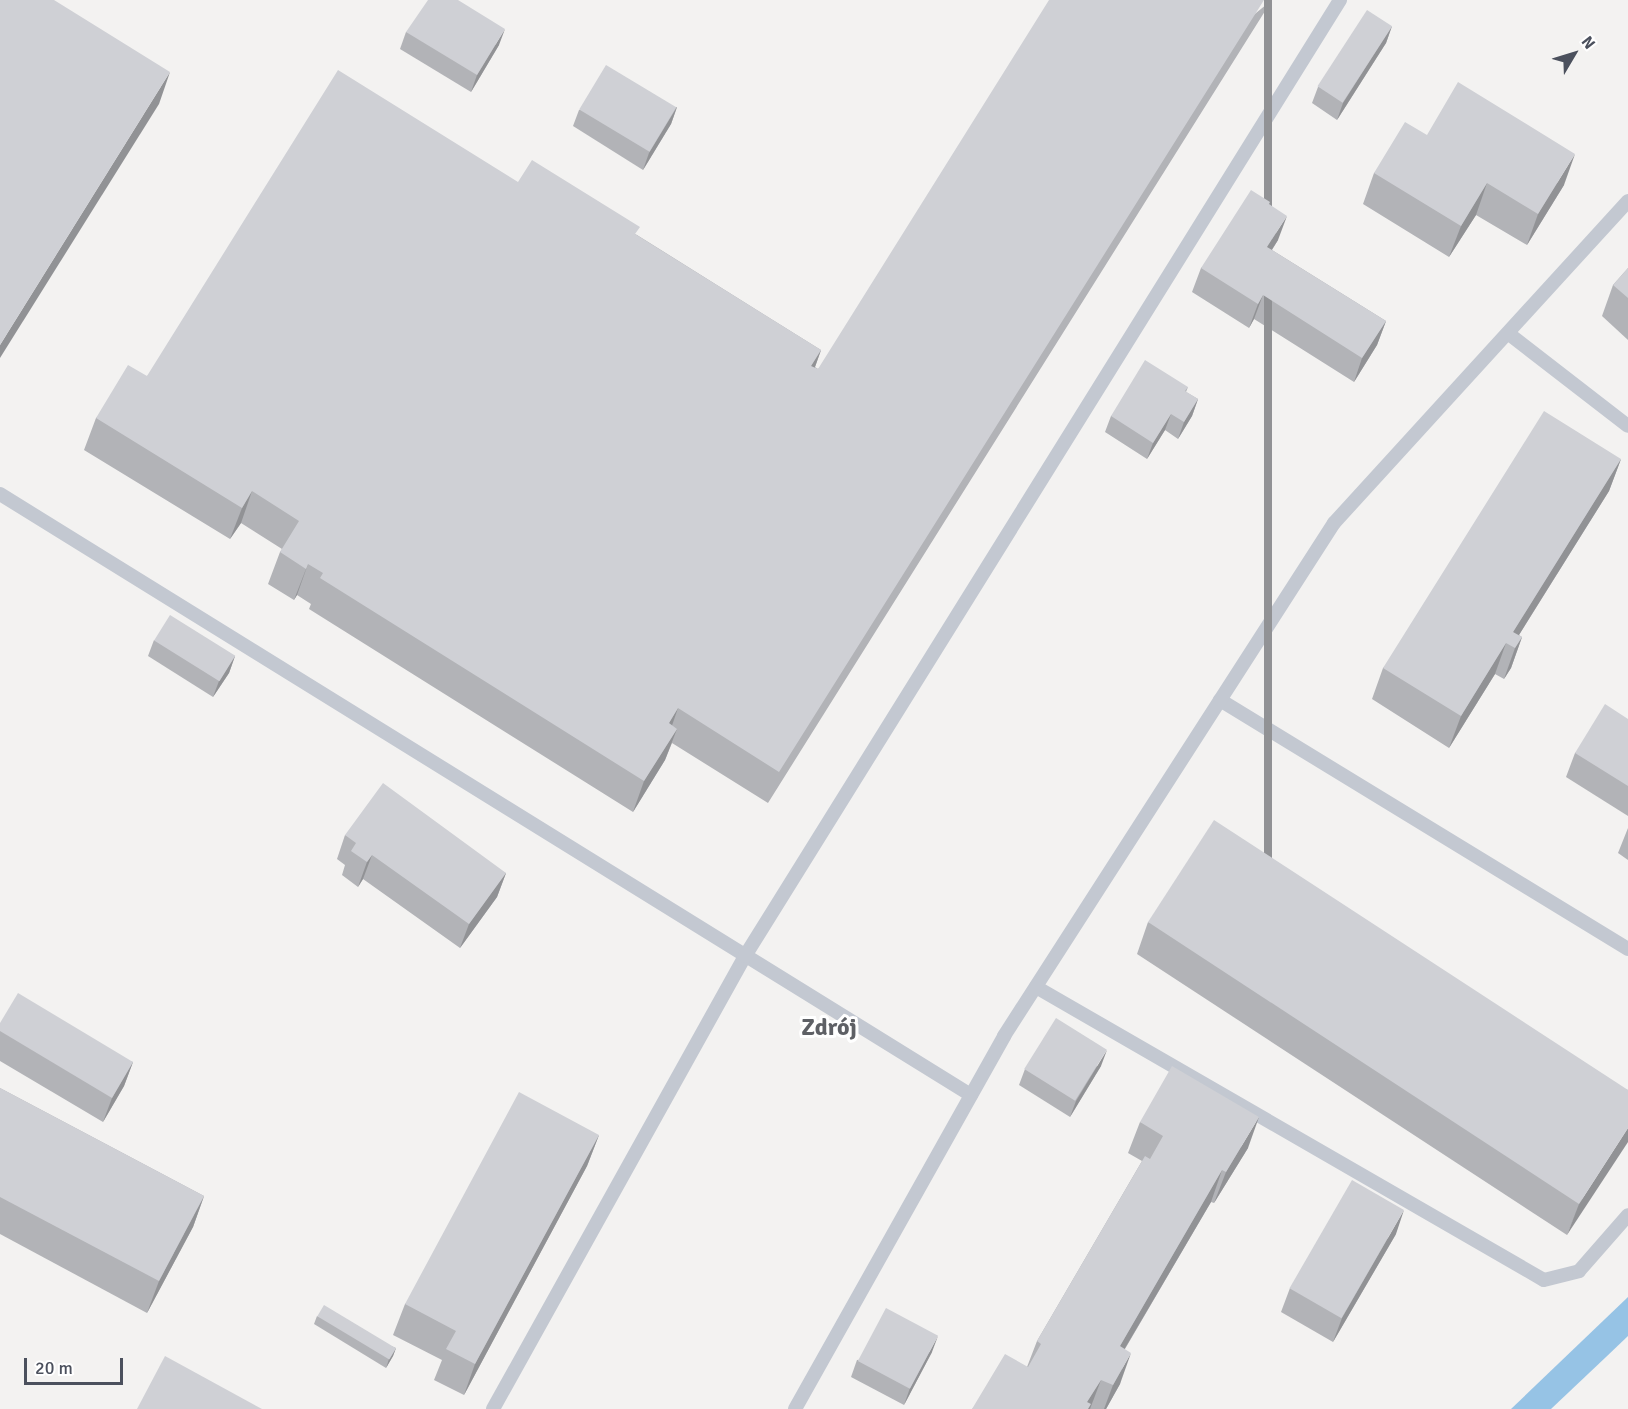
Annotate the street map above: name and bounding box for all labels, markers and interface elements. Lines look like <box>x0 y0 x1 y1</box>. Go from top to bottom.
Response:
north arrow <box>1544 24 1604 84</box>
text: N <box>1577 32 1599 53</box>
district label: Zdrój <box>801 1014 857 1042</box>
scale bar <box>27 1346 126 1384</box>
text: 20 m <box>35 1357 73 1379</box>

